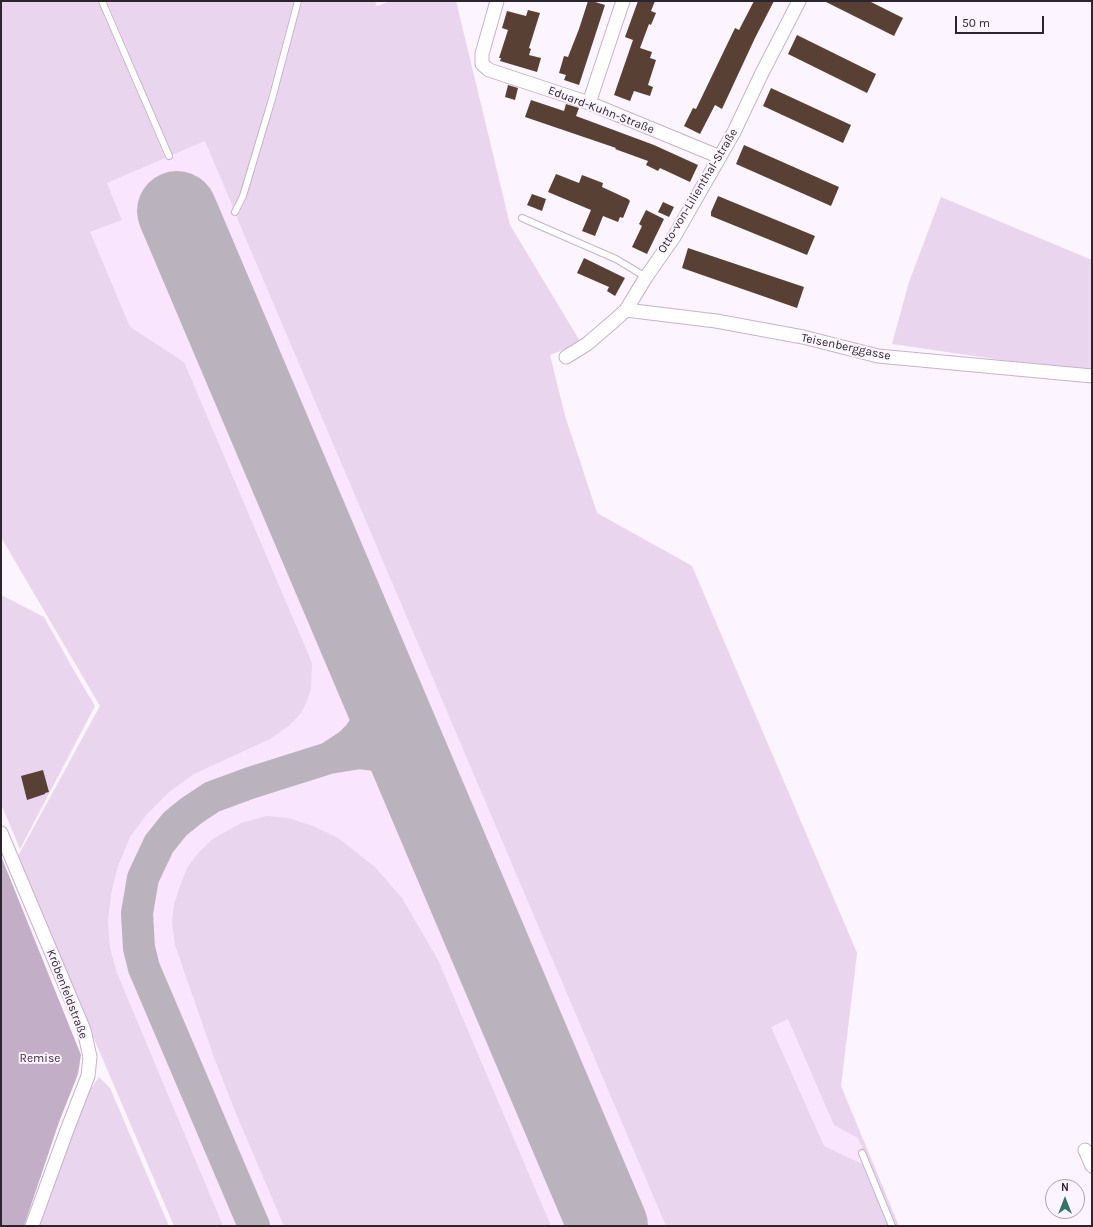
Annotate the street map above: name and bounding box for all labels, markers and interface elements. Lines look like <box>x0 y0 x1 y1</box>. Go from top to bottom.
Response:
scale bar <box>957 8 1046 34</box>
text: 50 m <box>962 16 990 30</box>
street label: Eduard-Kuhn-Straße <box>546 83 656 137</box>
street label: Otto-von-Lilienthal-Straße <box>655 126 741 256</box>
street label: Teisenberggasse <box>800 331 892 363</box>
street label: Kröbenfeldstraße <box>43 947 91 1041</box>
park label: Remise <box>20 1052 60 1066</box>
north arrow <box>1045 1179 1085 1219</box>
text: N <box>1061 1181 1069 1194</box>

